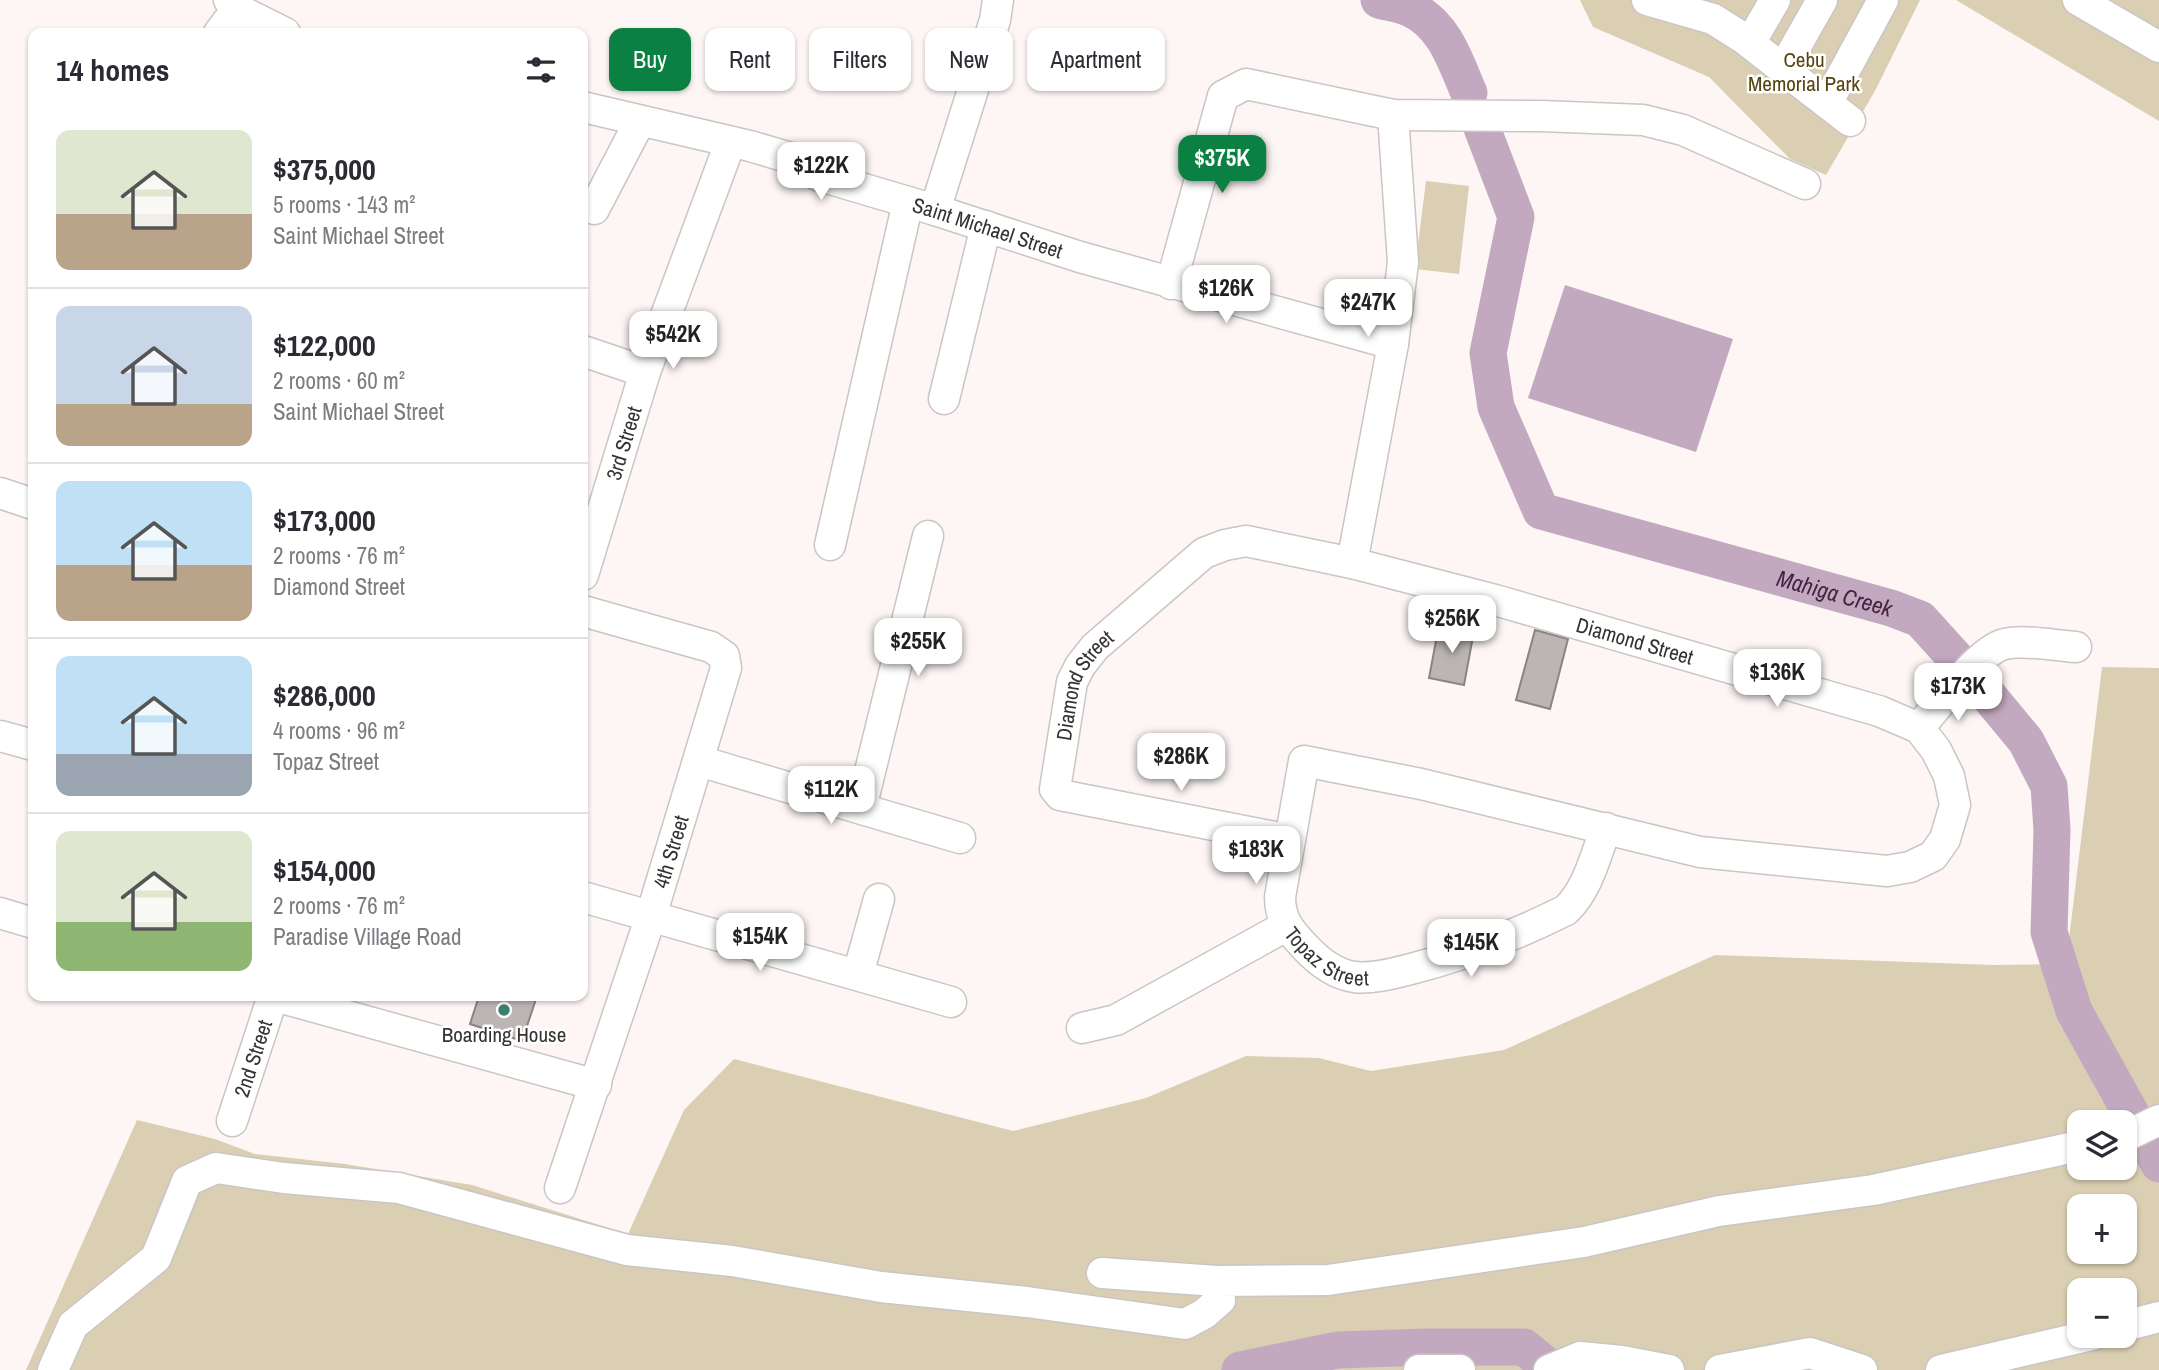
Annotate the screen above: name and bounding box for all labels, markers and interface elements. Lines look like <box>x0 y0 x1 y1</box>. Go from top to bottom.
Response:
chip: Buy <box>609 28 691 91</box>
chip: Rent <box>705 28 795 91</box>
chip: Filters <box>809 28 911 91</box>
chip: New <box>925 28 1013 91</box>
chip: Apartment <box>1027 28 1165 91</box>
park label: Cebu Memorial Park <box>1748 45 1860 98</box>
text: 14 homes <box>56 50 170 90</box>
icon: filters <box>522 51 560 89</box>
pin: $375K <box>1173 136 1271 195</box>
pin: $122K <box>772 142 870 202</box>
text: $375K <box>1194 142 1250 173</box>
text: $375,000 <box>273 149 376 189</box>
text: $122K <box>793 149 849 180</box>
icon: home <box>112 158 196 242</box>
text: 5 rooms · 143 m² <box>273 189 416 220</box>
street label: Saint Michael Street <box>909 190 1067 265</box>
text: Saint Michael Street <box>273 220 444 251</box>
pin: $126K <box>1177 266 1275 325</box>
text: $126K <box>1198 272 1254 303</box>
pin: $247K <box>1319 280 1417 339</box>
text: $247K <box>1340 286 1396 317</box>
pin: $542K <box>624 312 722 371</box>
text: $542K <box>645 318 701 349</box>
text: $122,000 <box>273 325 376 365</box>
icon: home <box>112 334 196 418</box>
text: 2 rooms · 60 m² <box>273 365 405 396</box>
text: Saint Michael Street <box>273 396 444 427</box>
street label: 3rd Street <box>598 402 648 483</box>
text: $173,000 <box>273 500 376 540</box>
icon: home <box>112 509 196 593</box>
text: 2 rooms · 76 m² <box>273 540 405 571</box>
water label: Mahiga Creek <box>1774 562 1898 624</box>
text: Diamond Street <box>273 571 405 602</box>
pin: $256K <box>1403 596 1501 655</box>
text: $256K <box>1424 602 1480 633</box>
street label: Diamond Street <box>1573 610 1697 671</box>
pin: $255K <box>869 618 967 678</box>
street label: Diamond Street <box>1048 623 1120 742</box>
text: $255K <box>890 625 946 656</box>
pin: $136K <box>1728 650 1826 709</box>
text: $136K <box>1749 656 1805 687</box>
pin: $173K <box>1909 664 2007 723</box>
text: $173K <box>1930 670 1986 701</box>
text: $286,000 <box>273 675 376 715</box>
icon: home <box>112 684 196 768</box>
text: 4 rooms · 96 m² <box>273 715 405 746</box>
pin: $286K <box>1132 734 1230 793</box>
text: $286K <box>1153 740 1209 771</box>
text: Topaz Street <box>273 746 379 777</box>
pin: $112K <box>782 766 880 826</box>
text: $112K <box>804 773 858 804</box>
street label: 4th Street <box>646 812 695 892</box>
pin: $183K <box>1207 826 1305 886</box>
text: $183K <box>1228 833 1284 864</box>
text: $154,000 <box>273 850 376 890</box>
icon: home <box>112 859 196 943</box>
text: 2 rooms · 76 m² <box>273 890 405 921</box>
pin: $154K <box>711 914 809 973</box>
text: $154K <box>732 920 788 951</box>
street label: Topaz Street <box>1278 920 1369 992</box>
pin: $145K <box>1422 920 1520 979</box>
text: Paradise Village Road <box>273 921 461 952</box>
text: $145K <box>1443 926 1499 957</box>
marker: Boarding House <box>496 1002 512 1018</box>
street label: 2nd Street <box>226 1016 279 1101</box>
place label: Boarding House <box>442 1020 566 1049</box>
map controls <box>2067 1110 2137 1348</box>
button: layers <box>2067 1110 2137 1180</box>
button: + <box>2067 1194 2137 1264</box>
button: − <box>2067 1278 2137 1348</box>

